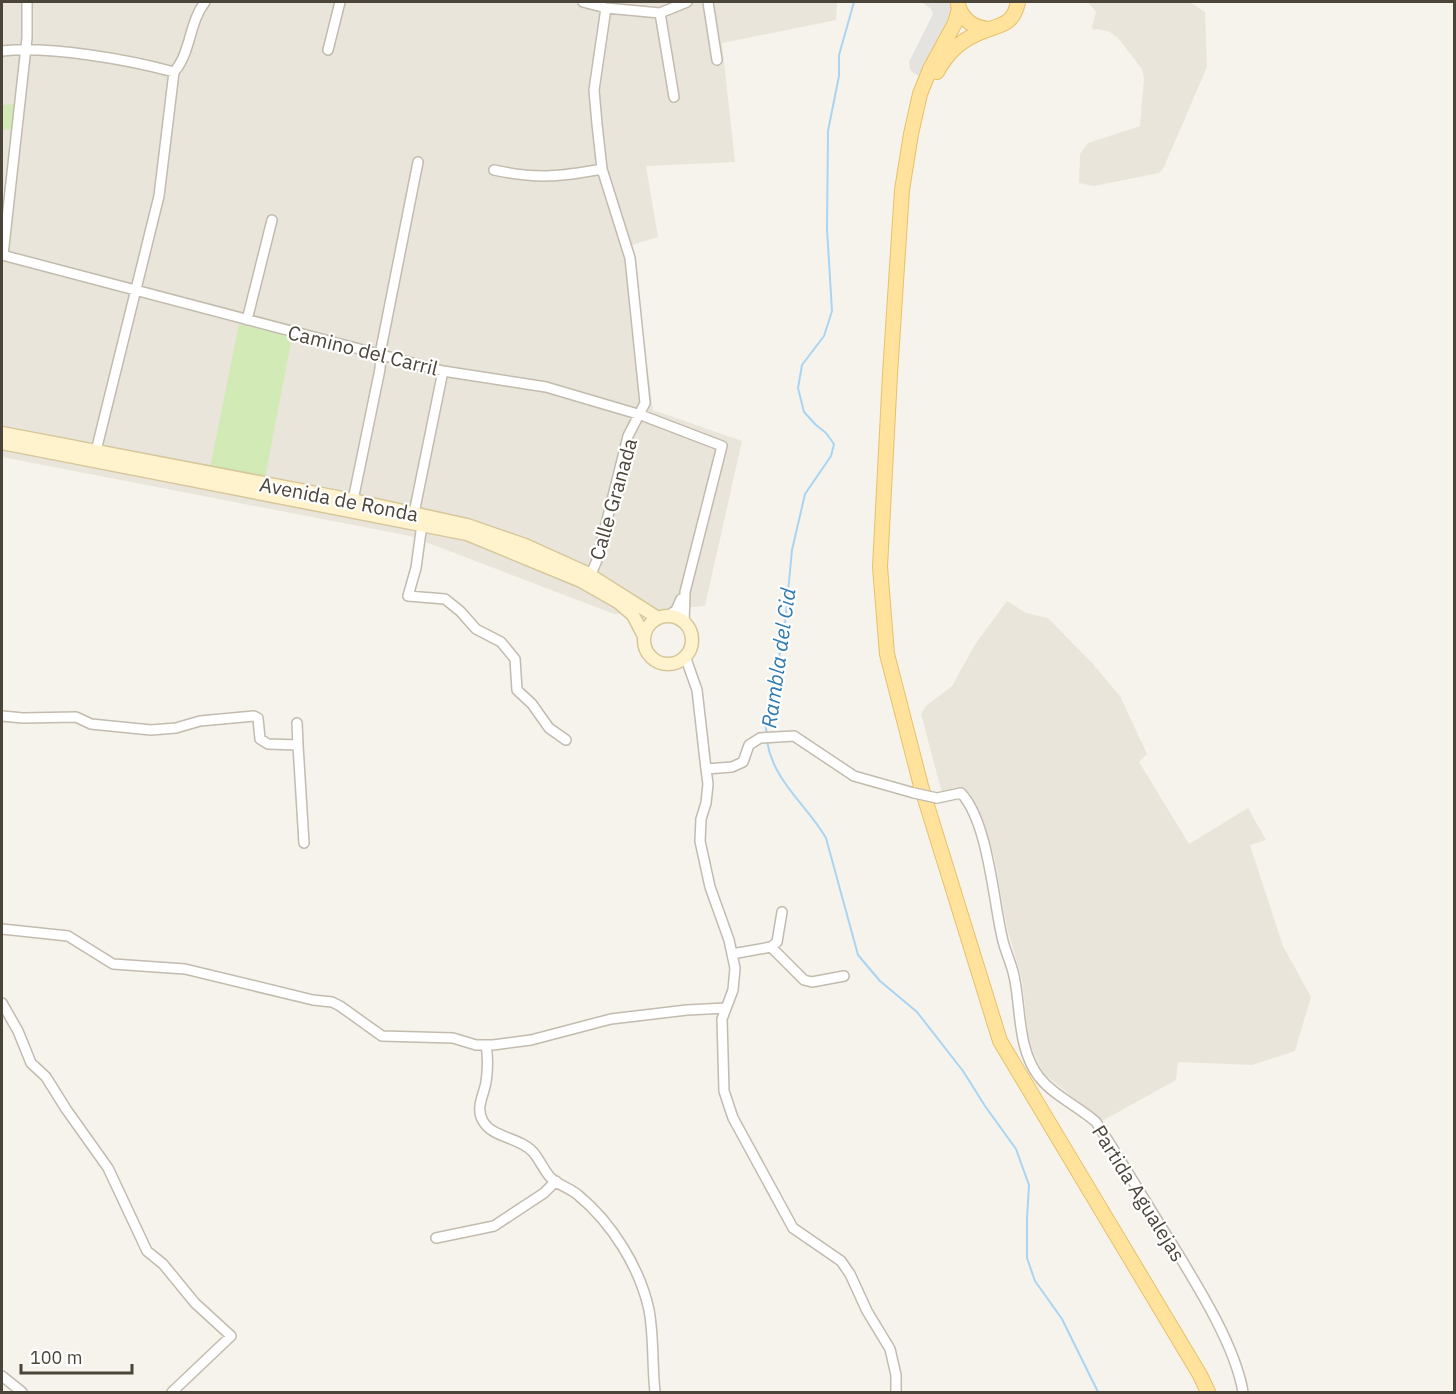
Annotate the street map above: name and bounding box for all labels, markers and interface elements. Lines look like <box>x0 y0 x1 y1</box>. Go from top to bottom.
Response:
street label: Camino del Carril <box>285 318 441 382</box>
street label: Calle Granada <box>583 435 643 563</box>
street label: Avenida de Ronda <box>257 470 421 528</box>
water label: Rambla del Cid <box>754 585 802 730</box>
street label: Partida Agualejas <box>1086 1120 1192 1266</box>
scale bar <box>21 1337 132 1375</box>
text: 100 m <box>30 1346 82 1369</box>

